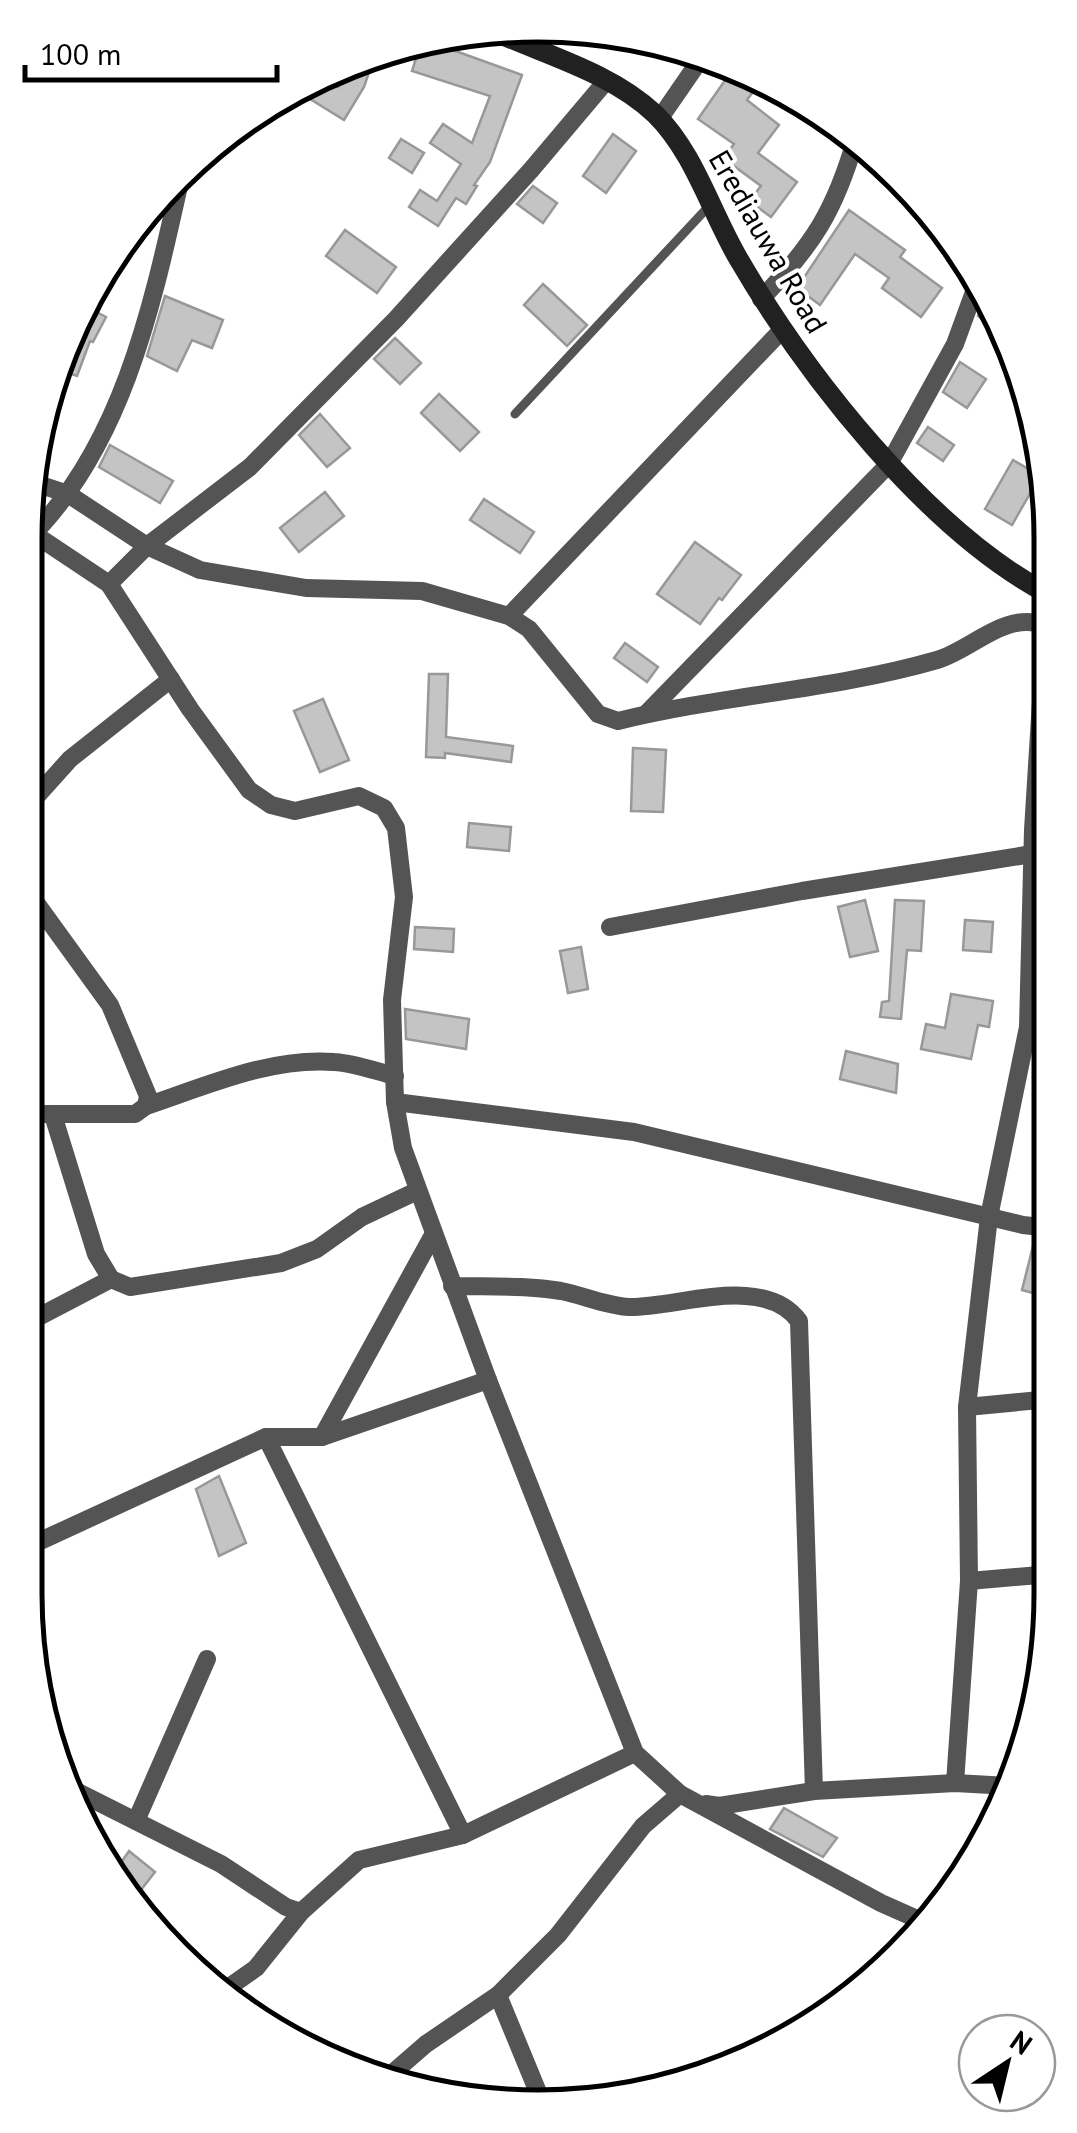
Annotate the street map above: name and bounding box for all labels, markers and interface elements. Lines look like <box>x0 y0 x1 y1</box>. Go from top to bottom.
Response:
scale bar <box>25 20 278 82</box>
text: 100 m <box>40 34 121 73</box>
street label: Erediauwa Road <box>701 142 837 340</box>
north arrow <box>957 2013 1057 2113</box>
text: N <box>1003 2022 1040 2063</box>

